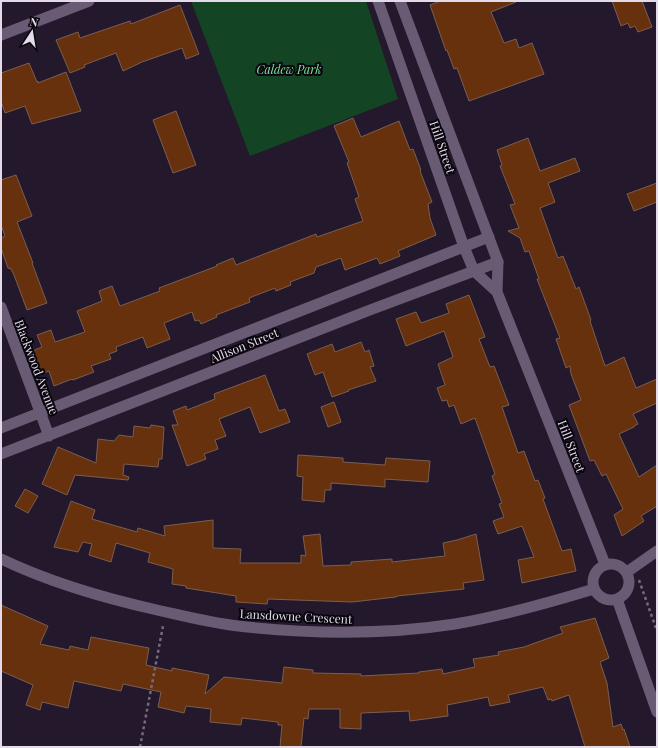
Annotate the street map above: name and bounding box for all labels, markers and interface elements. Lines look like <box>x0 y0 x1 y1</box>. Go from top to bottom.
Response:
north arrow <box>12 12 52 52</box>
text: N <box>29 14 40 30</box>
park label: Caldew Park <box>256 61 322 77</box>
street label: Hill Street <box>427 119 460 176</box>
street label: Blackwood Avenue <box>11 317 63 417</box>
street label: Allison Street <box>207 324 281 366</box>
street label: Hill Street <box>555 418 590 475</box>
street label: Lansdowne Crescent <box>239 605 353 627</box>

